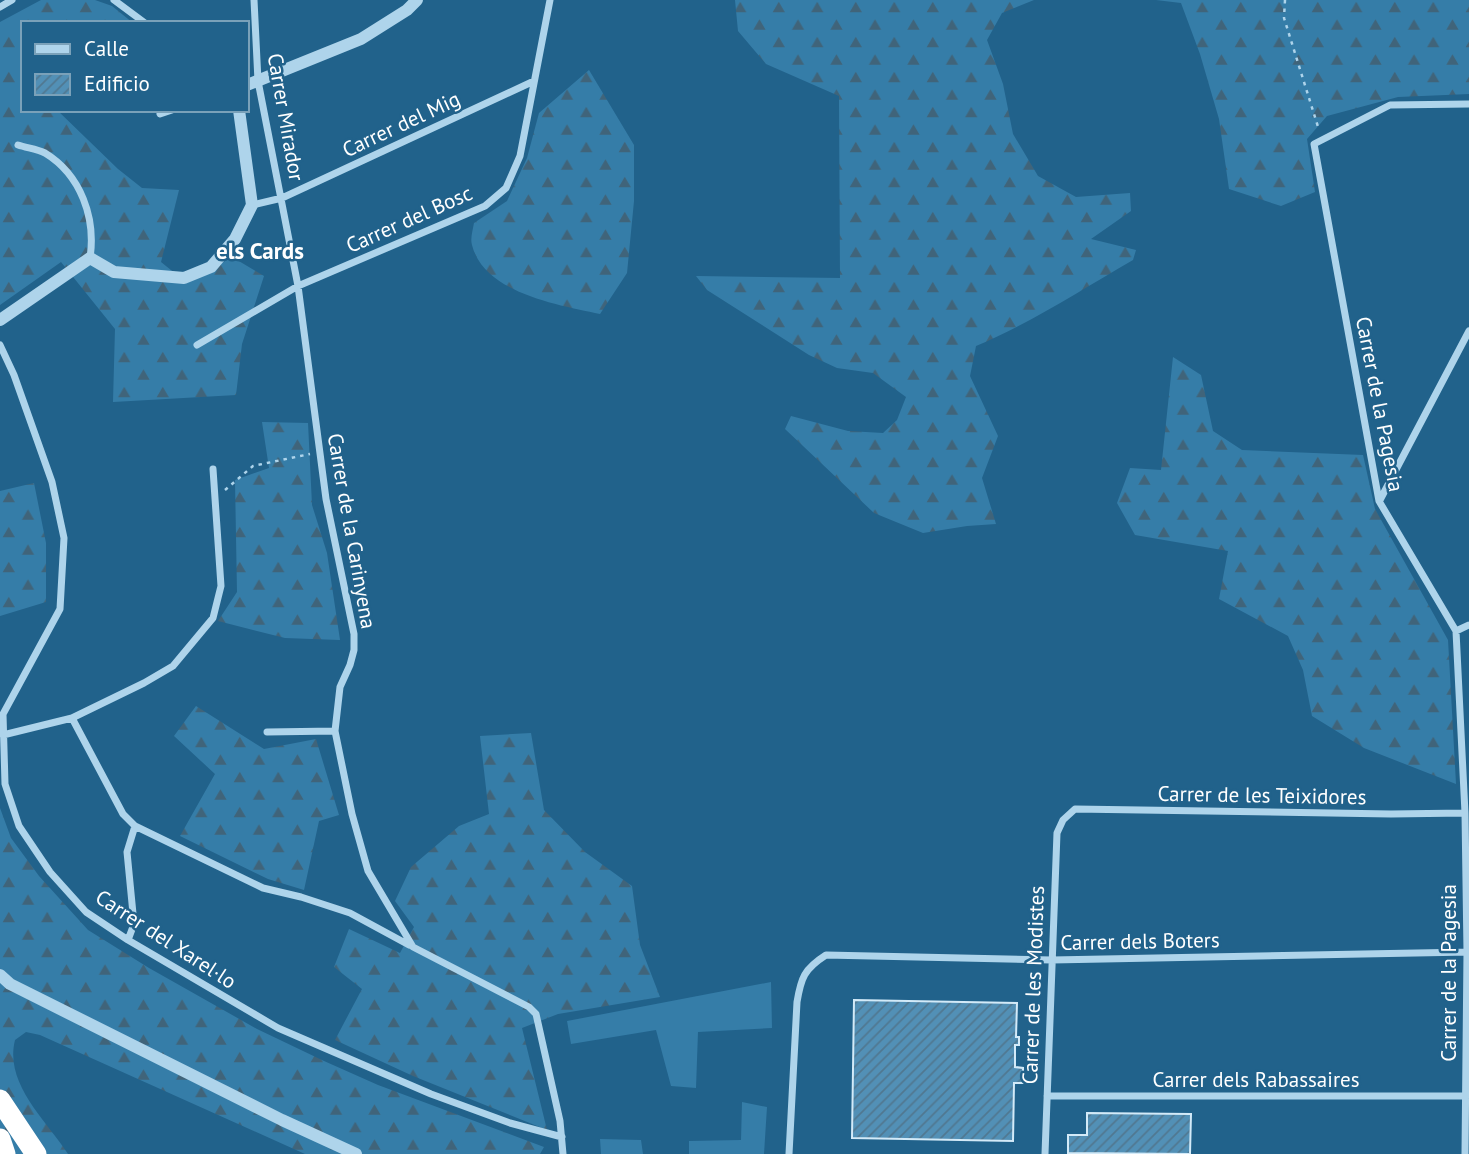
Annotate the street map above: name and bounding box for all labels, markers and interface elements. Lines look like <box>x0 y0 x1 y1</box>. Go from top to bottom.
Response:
legend <box>21 21 248 112</box>
text: Calle <box>84 35 129 62</box>
street label: Carrer Mirador <box>261 51 311 183</box>
text: Edificio <box>84 70 150 97</box>
street label: Carrer del Mig <box>338 85 464 163</box>
street label: Carrer del Bosc <box>342 179 476 259</box>
district label: els Cards <box>216 236 304 265</box>
street label: Carrer de la Pagesia <box>1350 314 1410 494</box>
street label: Carrer de la Carinyena <box>322 431 382 631</box>
street label: Carrer de les Teixidores <box>1157 780 1367 810</box>
street label: Carrer del Xarel·lo <box>90 883 242 995</box>
street label: Carrer de la Pagesia <box>1435 884 1462 1062</box>
street label: Carrer de les Modistes <box>1016 885 1050 1085</box>
street label: Carrer dels Boters <box>1060 926 1220 956</box>
street label: Carrer dels Rabassaires <box>1152 1066 1360 1093</box>

